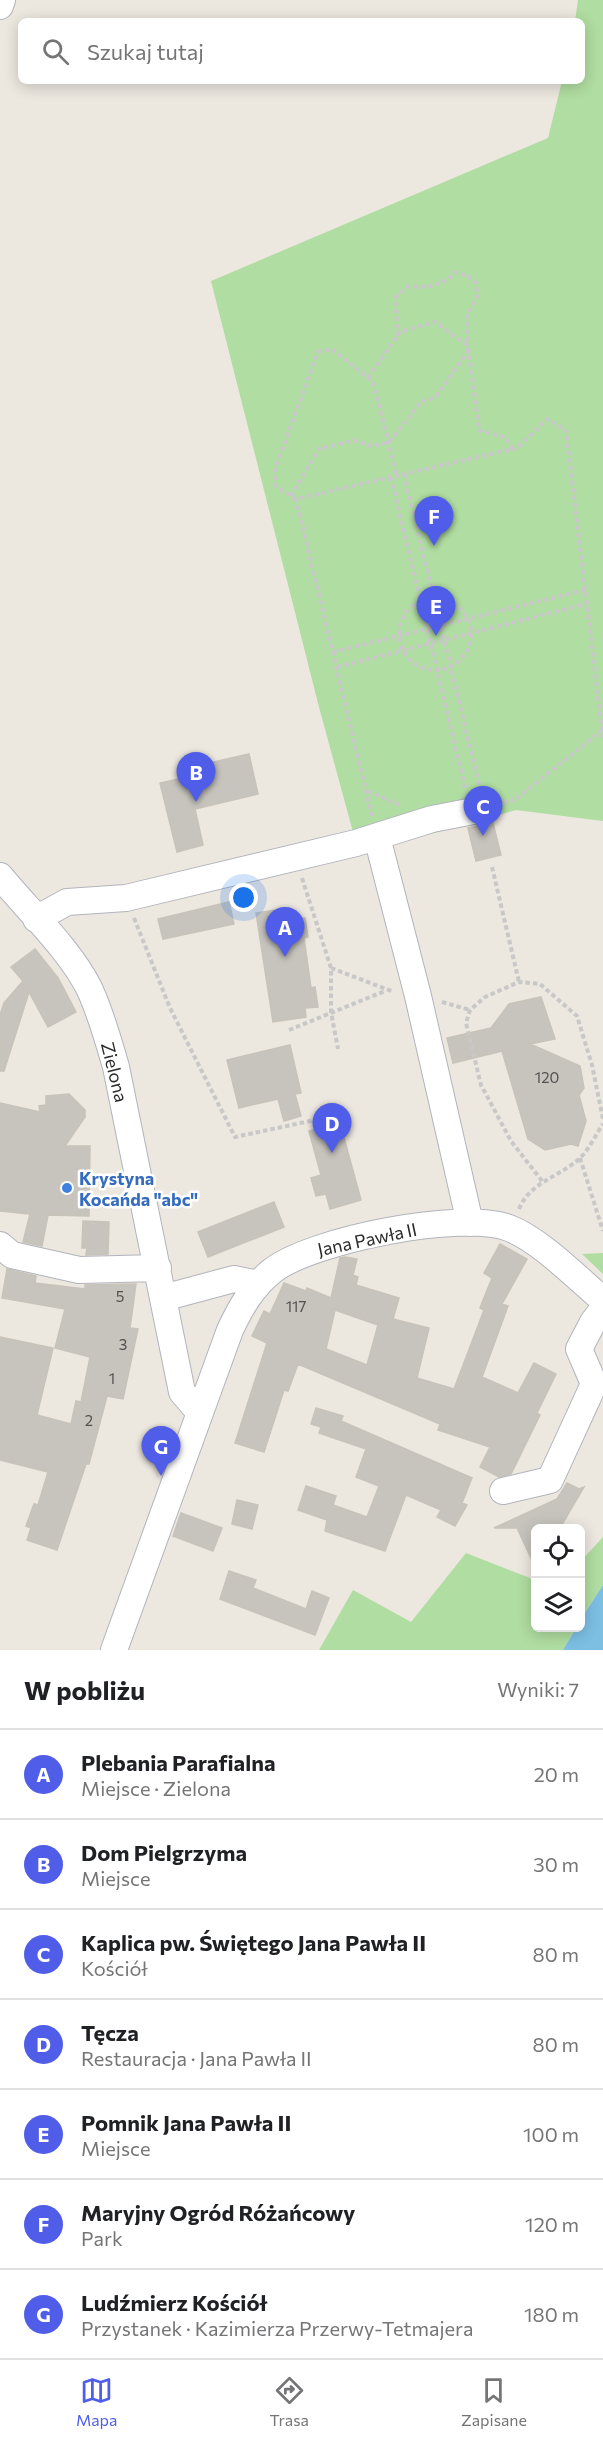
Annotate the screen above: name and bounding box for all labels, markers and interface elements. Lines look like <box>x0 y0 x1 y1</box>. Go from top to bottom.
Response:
search box <box>18 18 585 84</box>
icon: search <box>39 35 72 68</box>
text: Szukaj tutaj <box>87 38 204 65</box>
pin: F <box>414 496 454 546</box>
pin: E <box>416 586 456 636</box>
pin: B <box>176 752 216 802</box>
pin: C <box>464 786 502 836</box>
your location <box>229 883 258 912</box>
pin: A <box>266 908 304 957</box>
street label: Zielona <box>97 1040 133 1104</box>
house number: 120 <box>535 1068 559 1086</box>
pin: D <box>312 1104 352 1153</box>
place label: Krystyna Kocańda "abc" <box>79 1167 198 1210</box>
marker: Krystyna Kocańda "abc" <box>60 1181 74 1195</box>
street label: Jana Pawła II <box>315 1218 419 1260</box>
house number: 5 <box>116 1287 124 1305</box>
house number: 117 <box>286 1297 306 1315</box>
house number: 3 <box>119 1335 127 1353</box>
house number: 1 <box>109 1369 115 1387</box>
house number: 2 <box>85 1411 93 1429</box>
pin: G <box>142 1426 180 1476</box>
map controls <box>531 1524 585 1632</box>
button: locate <box>531 1524 585 1578</box>
button: layers <box>531 1578 585 1632</box>
text: W pobliżu <box>24 1674 145 1705</box>
text: Wyniki: 7 <box>497 1677 579 1701</box>
text: Plebania Parafialna <box>81 1749 276 1776</box>
text: A <box>36 1762 51 1786</box>
text: 20 m <box>534 1762 579 1786</box>
text: Miejsce · Zielona <box>81 1776 231 1800</box>
text: Dom Pielgrzyma <box>81 1839 247 1866</box>
text: B <box>37 1852 50 1876</box>
text: 30 m <box>533 1852 579 1876</box>
text: Miejsce <box>81 1866 150 1890</box>
text: Kaplica pw. Świętego Jana Pawła II <box>81 1929 426 1956</box>
text: C <box>37 1942 50 1966</box>
text: 80 m <box>533 1942 579 1966</box>
text: Kościół <box>81 1956 148 1980</box>
text: Tęcza <box>81 2019 139 2046</box>
text: D <box>36 2032 51 2056</box>
text: 80 m <box>533 2032 579 2056</box>
text: Restauracja · Jana Pawła II <box>81 2046 312 2070</box>
text: Pomnik Jana Pawła II <box>81 2109 291 2136</box>
text: E <box>38 2122 49 2146</box>
text: 100 m <box>523 2122 579 2146</box>
text: Miejsce <box>81 2136 150 2160</box>
text: Maryjny Ogród Różańcowy <box>81 2199 355 2226</box>
text: F <box>38 2212 49 2236</box>
text: 120 m <box>525 2212 579 2236</box>
text: Park <box>81 2226 123 2250</box>
text: Ludźmierz Kościół <box>81 2289 267 2316</box>
text: G <box>36 2302 51 2326</box>
text: 180 m <box>524 2302 579 2326</box>
text: Przystanek · Kazimierza Przerwy-Tetmajera <box>81 2316 473 2340</box>
tab: Mapa <box>76 2374 117 2429</box>
tab: Trasa <box>270 2374 309 2429</box>
tab: Zapisane <box>461 2374 527 2429</box>

